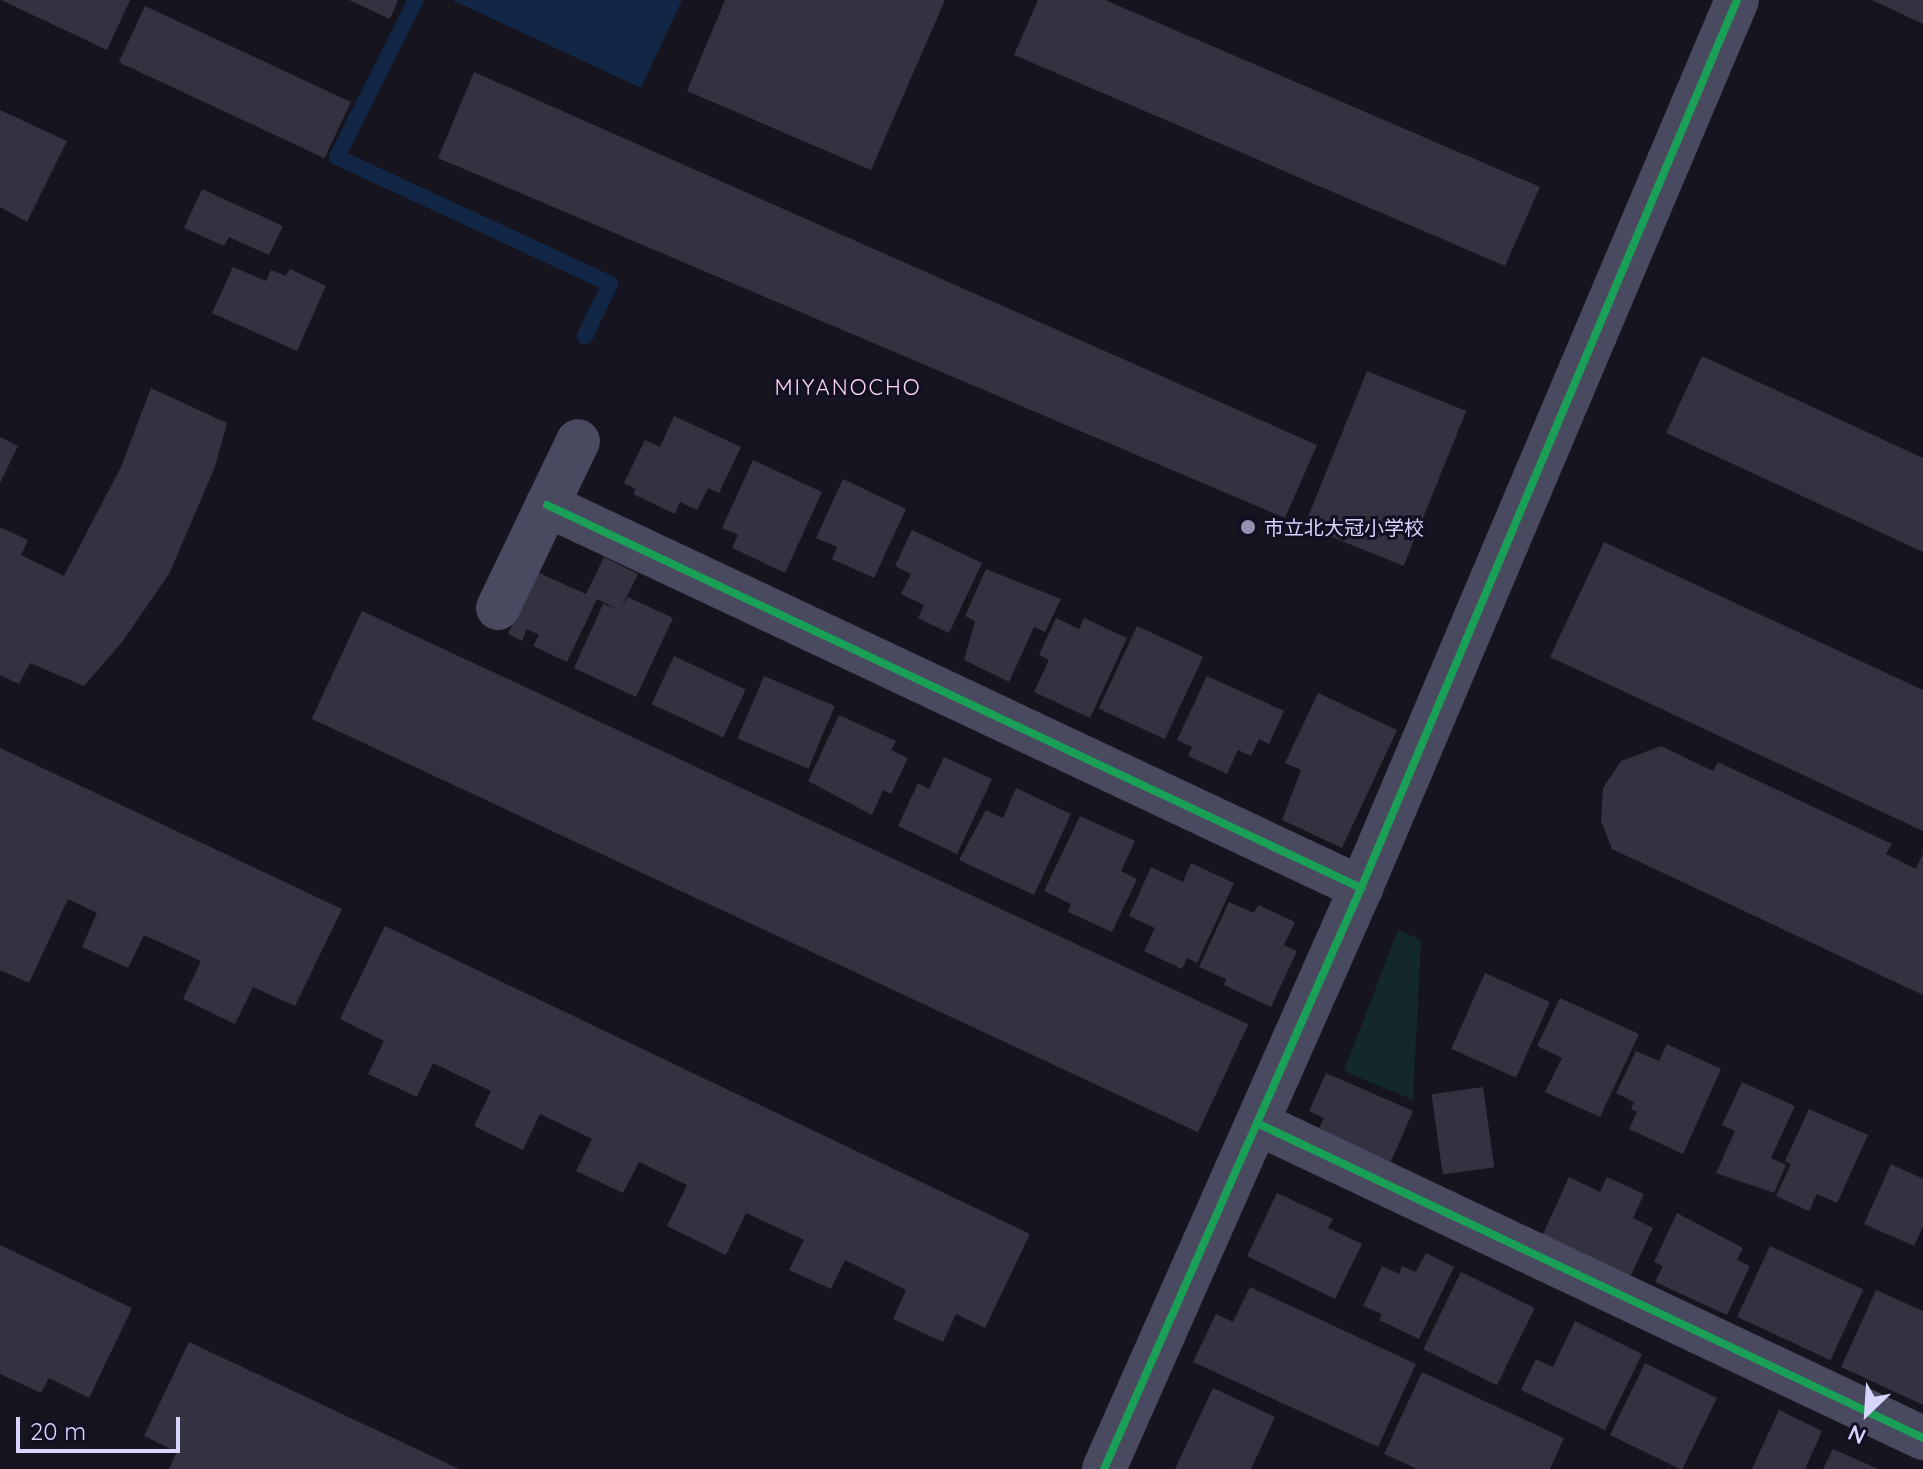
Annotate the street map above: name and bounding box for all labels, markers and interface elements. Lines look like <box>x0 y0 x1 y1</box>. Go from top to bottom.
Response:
district label: MIYANOCHO <box>774 375 922 401</box>
place label: 市立北大冠小学校 <box>1264 515 1424 539</box>
marker: 市立北大冠小学校 <box>1239 518 1257 536</box>
north arrow <box>1827 1373 1907 1453</box>
scale bar <box>20 1401 184 1451</box>
text: 20 m <box>30 1416 86 1446</box>
text: N <box>1844 1419 1870 1451</box>

